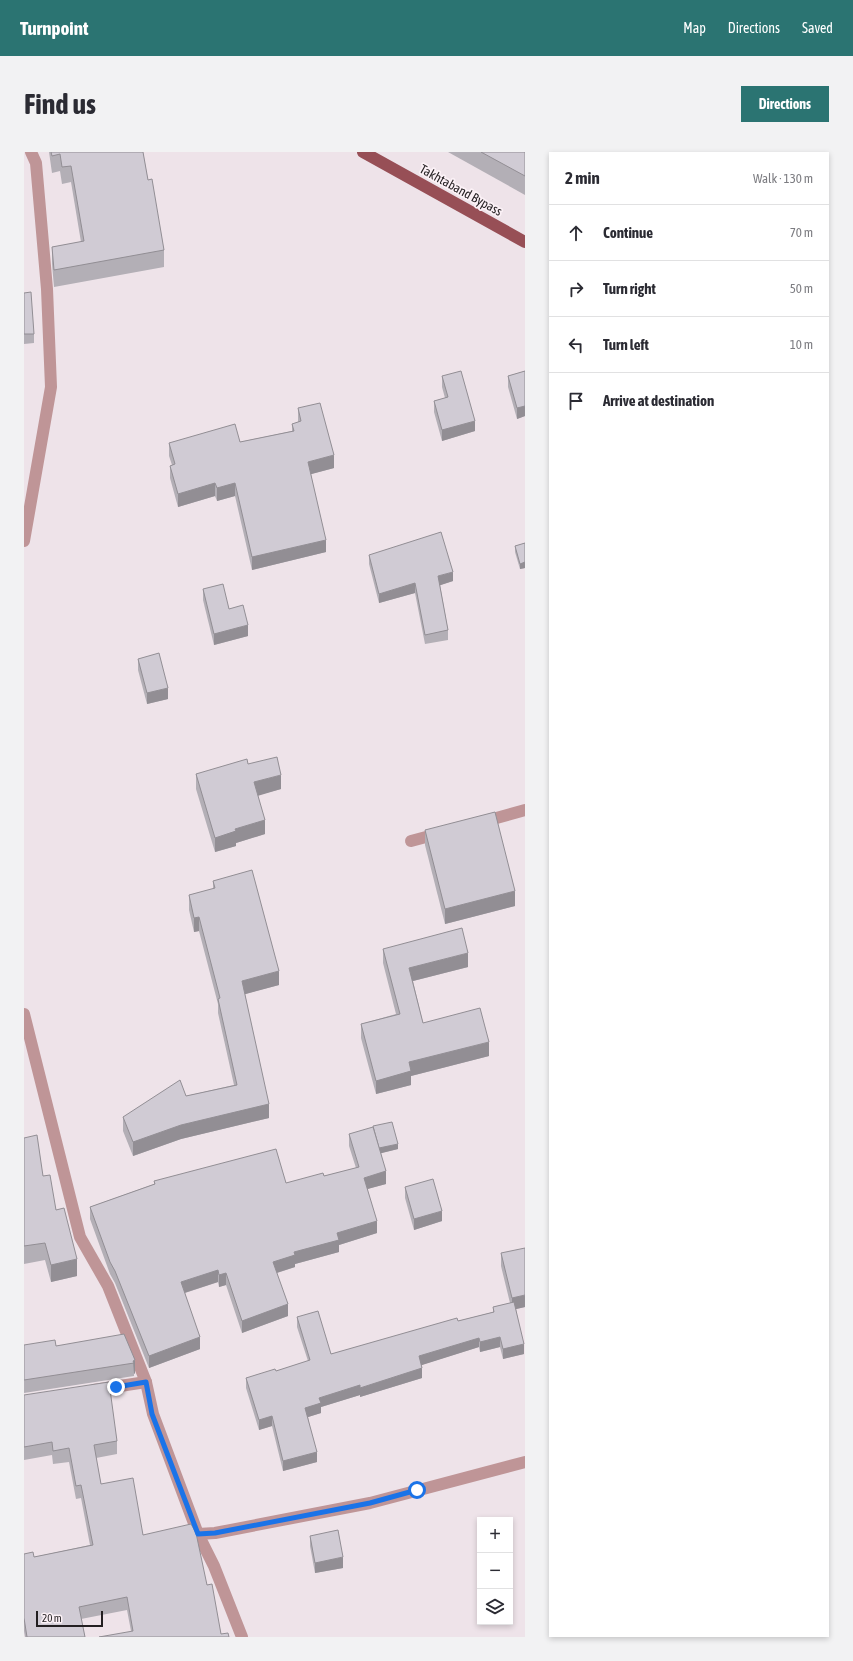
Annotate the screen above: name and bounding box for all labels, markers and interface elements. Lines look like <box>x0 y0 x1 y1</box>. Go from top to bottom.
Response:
text: Turnpoint <box>20 17 88 39</box>
text: Map <box>683 20 706 36</box>
text: Directions <box>728 20 780 36</box>
text: Saved <box>802 20 833 36</box>
button: Directions <box>741 86 829 122</box>
text: Find us <box>24 88 96 120</box>
street label: Takhtaband Bypass <box>417 161 505 219</box>
text: 2 min <box>565 168 600 188</box>
text: Walk · 130 m <box>753 171 813 186</box>
icon: ahead <box>565 222 587 244</box>
text: Continue <box>603 224 653 241</box>
text: 70 m <box>790 225 813 240</box>
icon: right <box>565 278 587 300</box>
text: Turn right <box>603 280 656 297</box>
text: 50 m <box>790 281 813 296</box>
icon: left <box>565 334 587 356</box>
text: Turn left <box>603 336 649 353</box>
text: 10 m <box>790 337 813 352</box>
icon: arrive <box>565 390 587 412</box>
text: Arrive at destination <box>603 392 714 409</box>
route end <box>107 1378 125 1396</box>
route start <box>408 1481 426 1499</box>
map controls <box>477 1517 513 1625</box>
button: + <box>477 1517 513 1553</box>
button: − <box>477 1553 513 1589</box>
button: layers <box>477 1589 513 1625</box>
scale bar <box>36 1609 103 1628</box>
text: 20 m <box>42 1612 62 1624</box>

